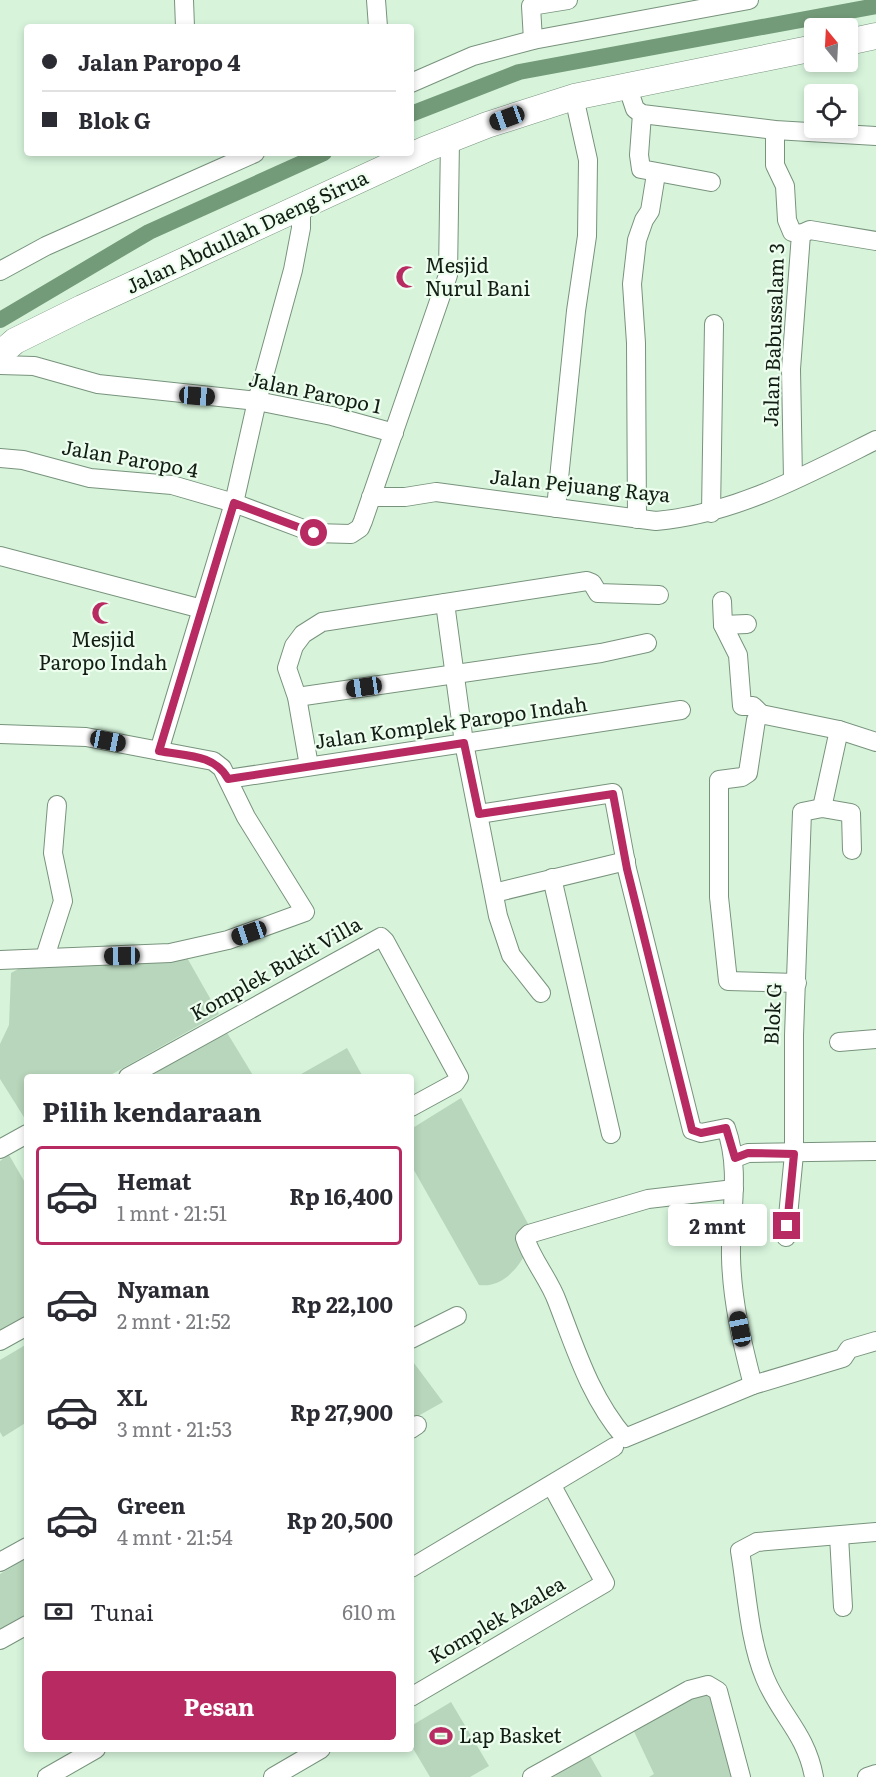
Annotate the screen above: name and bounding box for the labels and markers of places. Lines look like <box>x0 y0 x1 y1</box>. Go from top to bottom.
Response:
place label: Mesjid Nurul Bani <box>425 249 530 302</box>
mosque icon: Mesjid Nurul Bani <box>394 264 420 290</box>
mosque icon: Mesjid Paropo Indah <box>90 600 116 626</box>
place label: Mesjid Paropo Indah <box>38 623 168 676</box>
place label: Lap Basket <box>459 1719 562 1749</box>
sports icon: Lap Basket <box>428 1723 454 1749</box>

